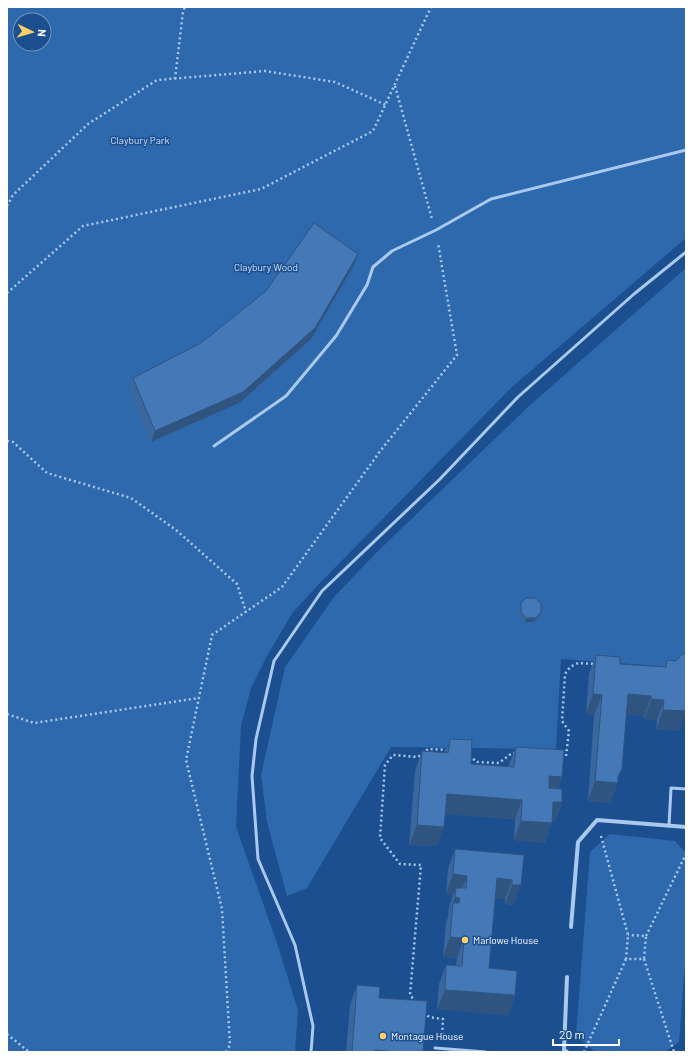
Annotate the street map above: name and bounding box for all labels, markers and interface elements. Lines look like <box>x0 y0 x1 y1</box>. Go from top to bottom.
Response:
north arrow <box>12 12 52 52</box>
text: N <box>36 29 49 37</box>
park label: Claybury Park <box>110 134 170 146</box>
park label: Claybury Wood <box>234 261 298 273</box>
place label: Marlowe House <box>473 934 538 946</box>
marker: Marlowe House <box>460 935 470 945</box>
scale bar <box>553 1021 619 1047</box>
text: 20 m <box>559 1027 585 1041</box>
place label: Montague House <box>391 1030 463 1042</box>
marker: Montague House <box>378 1031 388 1041</box>

